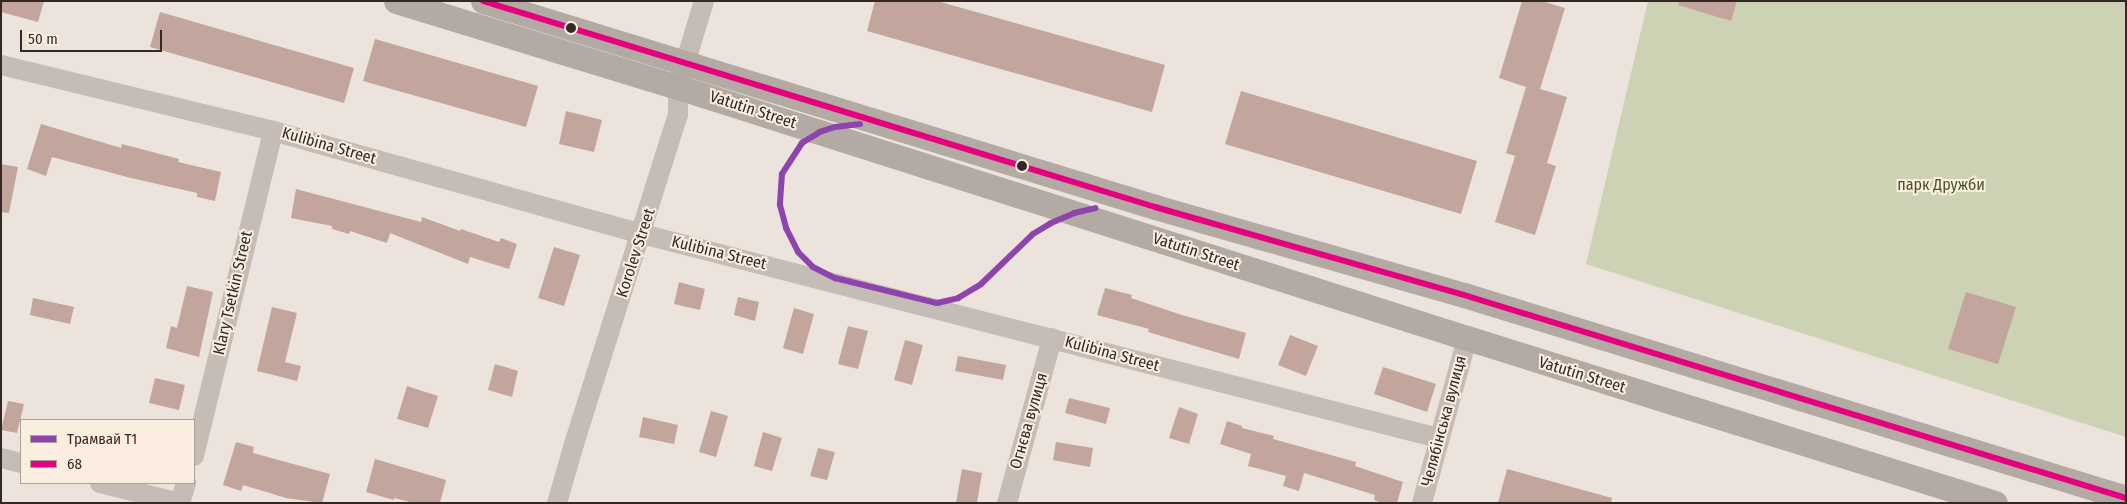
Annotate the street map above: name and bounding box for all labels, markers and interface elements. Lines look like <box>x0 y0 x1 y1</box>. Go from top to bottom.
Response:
scale bar <box>22 20 165 52</box>
unlabelled marker <box>566 23 576 33</box>
text: 50 m <box>28 30 58 48</box>
street label: Vatutin Street <box>707 87 799 133</box>
street label: Kulibina Street <box>280 123 378 169</box>
unlabelled marker <box>1017 161 1027 171</box>
park label: парк Дружби <box>1897 175 1985 195</box>
street label: Korolev Street <box>613 206 659 300</box>
street label: Klary Tsetkin Street <box>209 229 257 357</box>
street label: Vatutin Street <box>1150 229 1242 275</box>
street label: Kulibina Street <box>670 232 768 274</box>
street label: Kulibina Street <box>1063 332 1161 376</box>
street label: Челябінська вулиця <box>1417 353 1471 489</box>
street label: Vatutin Street <box>1536 353 1628 397</box>
street label: Огнєва вулиця <box>1006 371 1052 471</box>
legend <box>20 419 195 484</box>
text: Трамвай T1 <box>67 430 137 448</box>
text: 68 <box>67 455 82 473</box>

